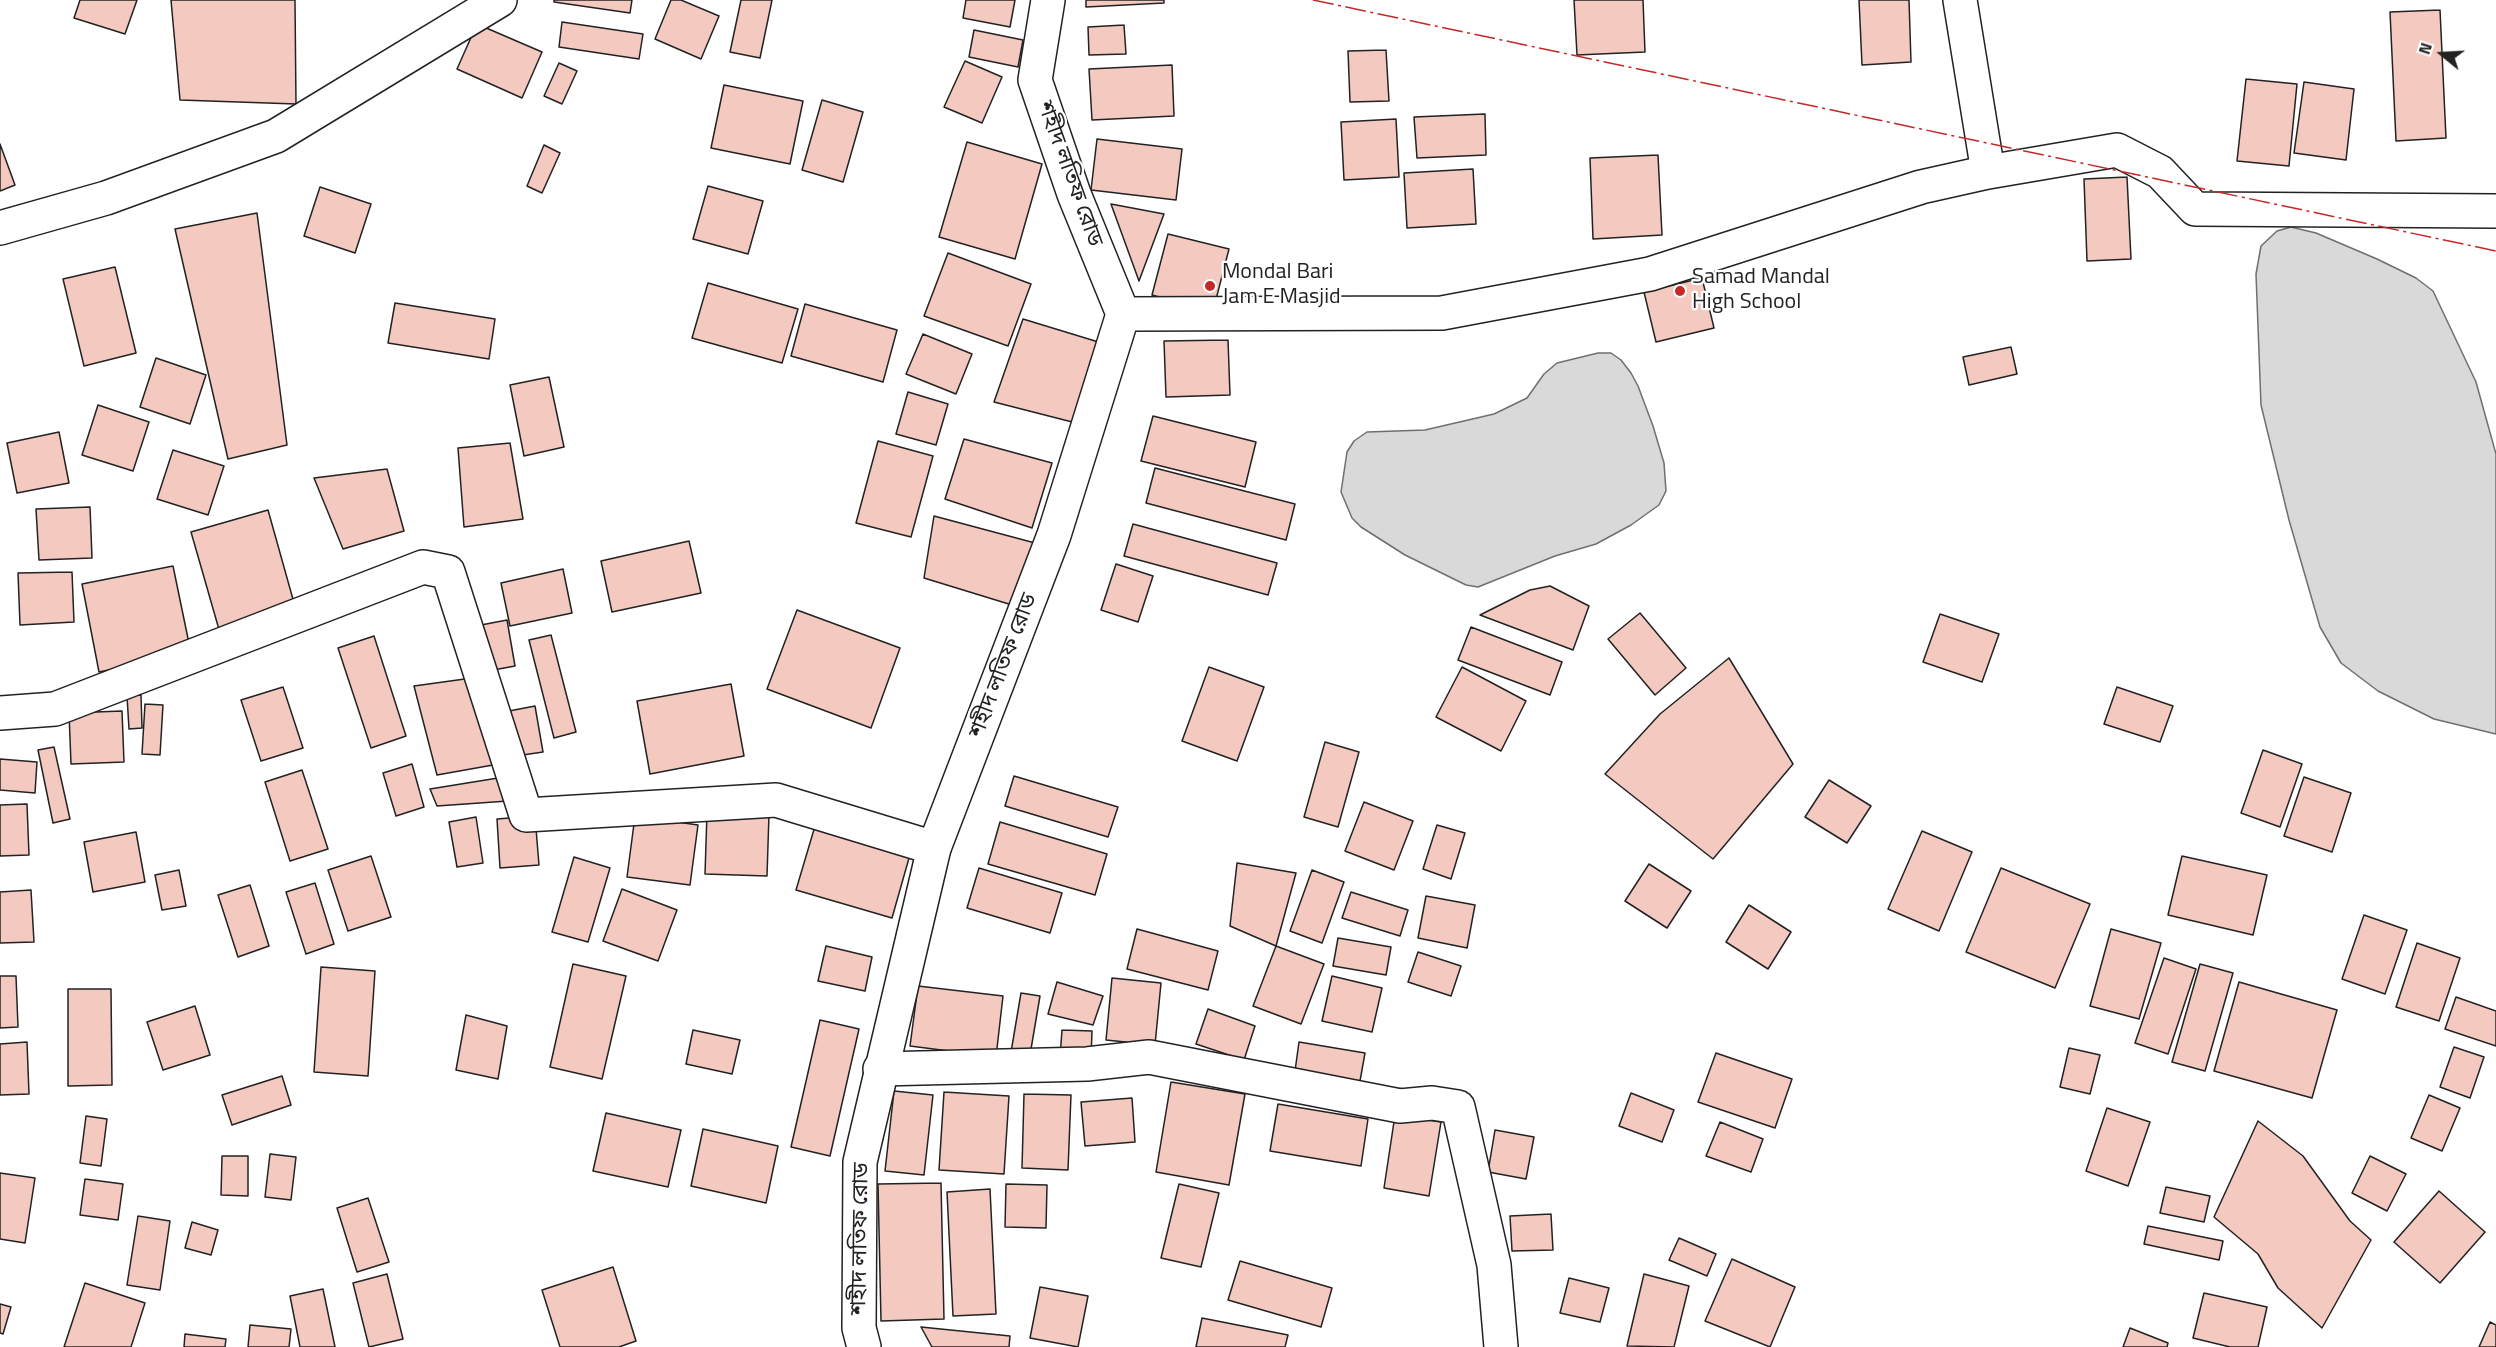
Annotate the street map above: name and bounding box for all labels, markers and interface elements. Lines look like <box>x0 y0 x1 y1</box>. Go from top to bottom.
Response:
north arrow <box>2412 24 2472 84</box>
text: N <box>2412 39 2438 57</box>
street label: শহীদ লতিফ রোড <box>1030 98 1108 250</box>
place label: Mondal Bari Jam E Masjid <box>1222 260 1341 312</box>
place label: Samad Mandal High School <box>1692 265 1830 316</box>
marker: Mondal Bari Jam E Masjid <box>1203 279 1217 293</box>
marker: Samad Mandal High School <box>1673 284 1687 298</box>
street label: শহীদ লতিফ রোড <box>964 590 1044 742</box>
street label: শহীদ লতিফ রোড <box>846 1162 876 1316</box>

